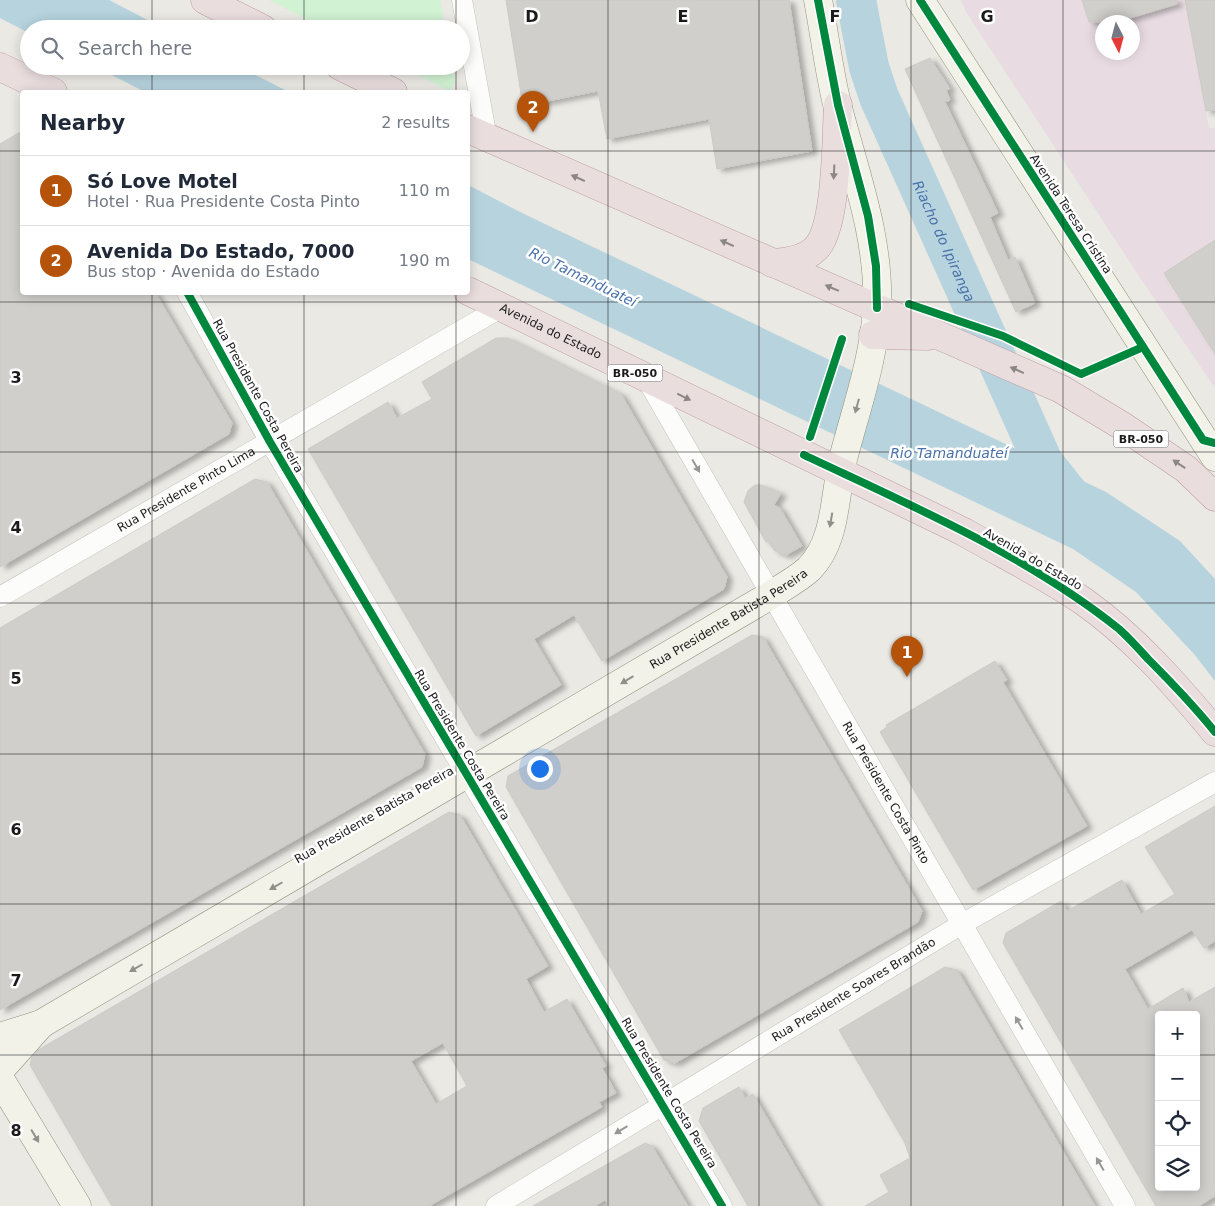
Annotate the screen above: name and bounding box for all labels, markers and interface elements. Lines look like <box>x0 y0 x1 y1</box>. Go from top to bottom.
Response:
text: D <box>525 7 539 26</box>
text: E <box>678 7 688 26</box>
text: F <box>830 7 840 26</box>
text: G <box>980 7 994 26</box>
north arrow <box>1095 15 1140 60</box>
search box <box>20 20 470 75</box>
icon: search <box>38 34 66 62</box>
text: Search here <box>78 37 192 59</box>
pin: 2 <box>517 91 549 132</box>
text: Nearby <box>40 111 125 135</box>
text: 2 results <box>381 113 450 132</box>
street label: Avenida Teresa Cristina <box>1027 152 1115 276</box>
one-way arrow <box>829 164 837 180</box>
text: Só Love Motel <box>87 170 238 192</box>
one-way arrow <box>571 174 585 182</box>
water label: Riacho do Ipiranga <box>910 178 978 304</box>
text: 1 <box>50 181 62 200</box>
text: 110 m <box>399 181 450 200</box>
text: Hotel · Rua Presidente Costa Pinto <box>87 192 360 211</box>
one-way arrow <box>720 239 734 247</box>
text: Avenida Do Estado, 7000 <box>87 240 354 262</box>
water label: Rio Tamanduateí <box>527 244 641 311</box>
text: 2 <box>50 251 62 270</box>
text: 190 m <box>399 251 450 270</box>
text: Bus stop · Avenida do Estado <box>87 262 320 281</box>
one-way arrow <box>825 284 839 292</box>
street label: Avenida do Estado <box>498 301 604 362</box>
street label: Rua Presidente Costa Pereira <box>210 317 306 475</box>
road number: BR-050 <box>608 364 662 382</box>
one-way arrow <box>1010 365 1024 373</box>
text: 3 <box>10 368 22 387</box>
one-way arrow <box>677 393 691 401</box>
one-way arrow <box>853 398 861 413</box>
road number: BR-050 <box>1114 430 1168 448</box>
street label: Rua Presidente Pinto Lima <box>115 444 258 535</box>
water label: Rio Tamanduateí <box>890 445 1010 461</box>
one-way arrow <box>692 459 701 473</box>
one-way arrow <box>1172 460 1185 469</box>
one-way arrow <box>827 513 835 529</box>
text: 4 <box>10 518 22 537</box>
street label: Avenida do Estado <box>981 525 1085 593</box>
street label: Rua Presidente Batista Pereira <box>647 566 810 672</box>
pin: 1 <box>891 636 923 677</box>
street label: Rua Presidente Costa Pereira <box>411 667 513 823</box>
text: 5 <box>10 669 22 688</box>
one-way arrow <box>621 675 634 684</box>
street label: Rua Presidente Costa Pinto <box>839 719 932 866</box>
your location <box>527 756 553 782</box>
street label: Rua Presidente Batista Pereira <box>292 764 456 866</box>
text: 6 <box>10 820 22 839</box>
one-way arrow <box>269 882 283 891</box>
street label: Rua Presidente Soares Brandão <box>769 935 938 1044</box>
one-way arrow <box>129 964 142 973</box>
text: 7 <box>10 971 22 990</box>
map controls <box>1155 1011 1200 1191</box>
button: + <box>1155 1011 1200 1056</box>
street label: Rua Presidente Costa Pereira <box>618 1015 720 1171</box>
one-way arrow <box>1015 1016 1024 1029</box>
button: − <box>1155 1056 1200 1101</box>
button: locate <box>1155 1101 1200 1146</box>
text: 8 <box>10 1121 22 1140</box>
one-way arrow <box>615 1125 628 1134</box>
one-way arrow <box>30 1129 39 1143</box>
button: layers <box>1155 1146 1200 1191</box>
one-way arrow <box>1096 1157 1105 1170</box>

